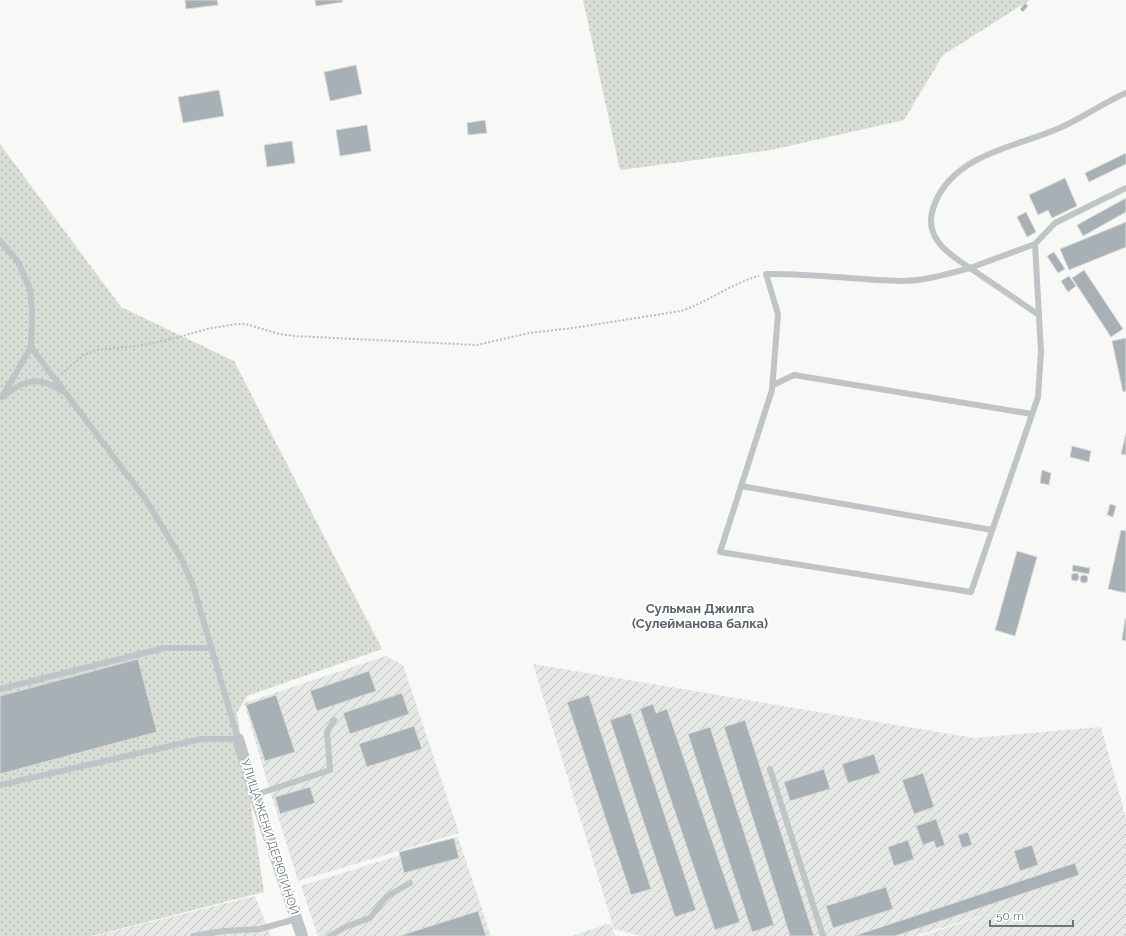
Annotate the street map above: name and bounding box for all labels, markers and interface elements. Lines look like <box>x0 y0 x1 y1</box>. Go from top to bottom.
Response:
district label: Сульман Джилга (Сулейманова балка) <box>632 601 768 631</box>
street label: УЛИЦА ЖЕНИ ДЕРЮГИНОЙ <box>238 757 302 917</box>
scale bar <box>990 902 1073 928</box>
text: 50 m <box>996 909 1024 923</box>

